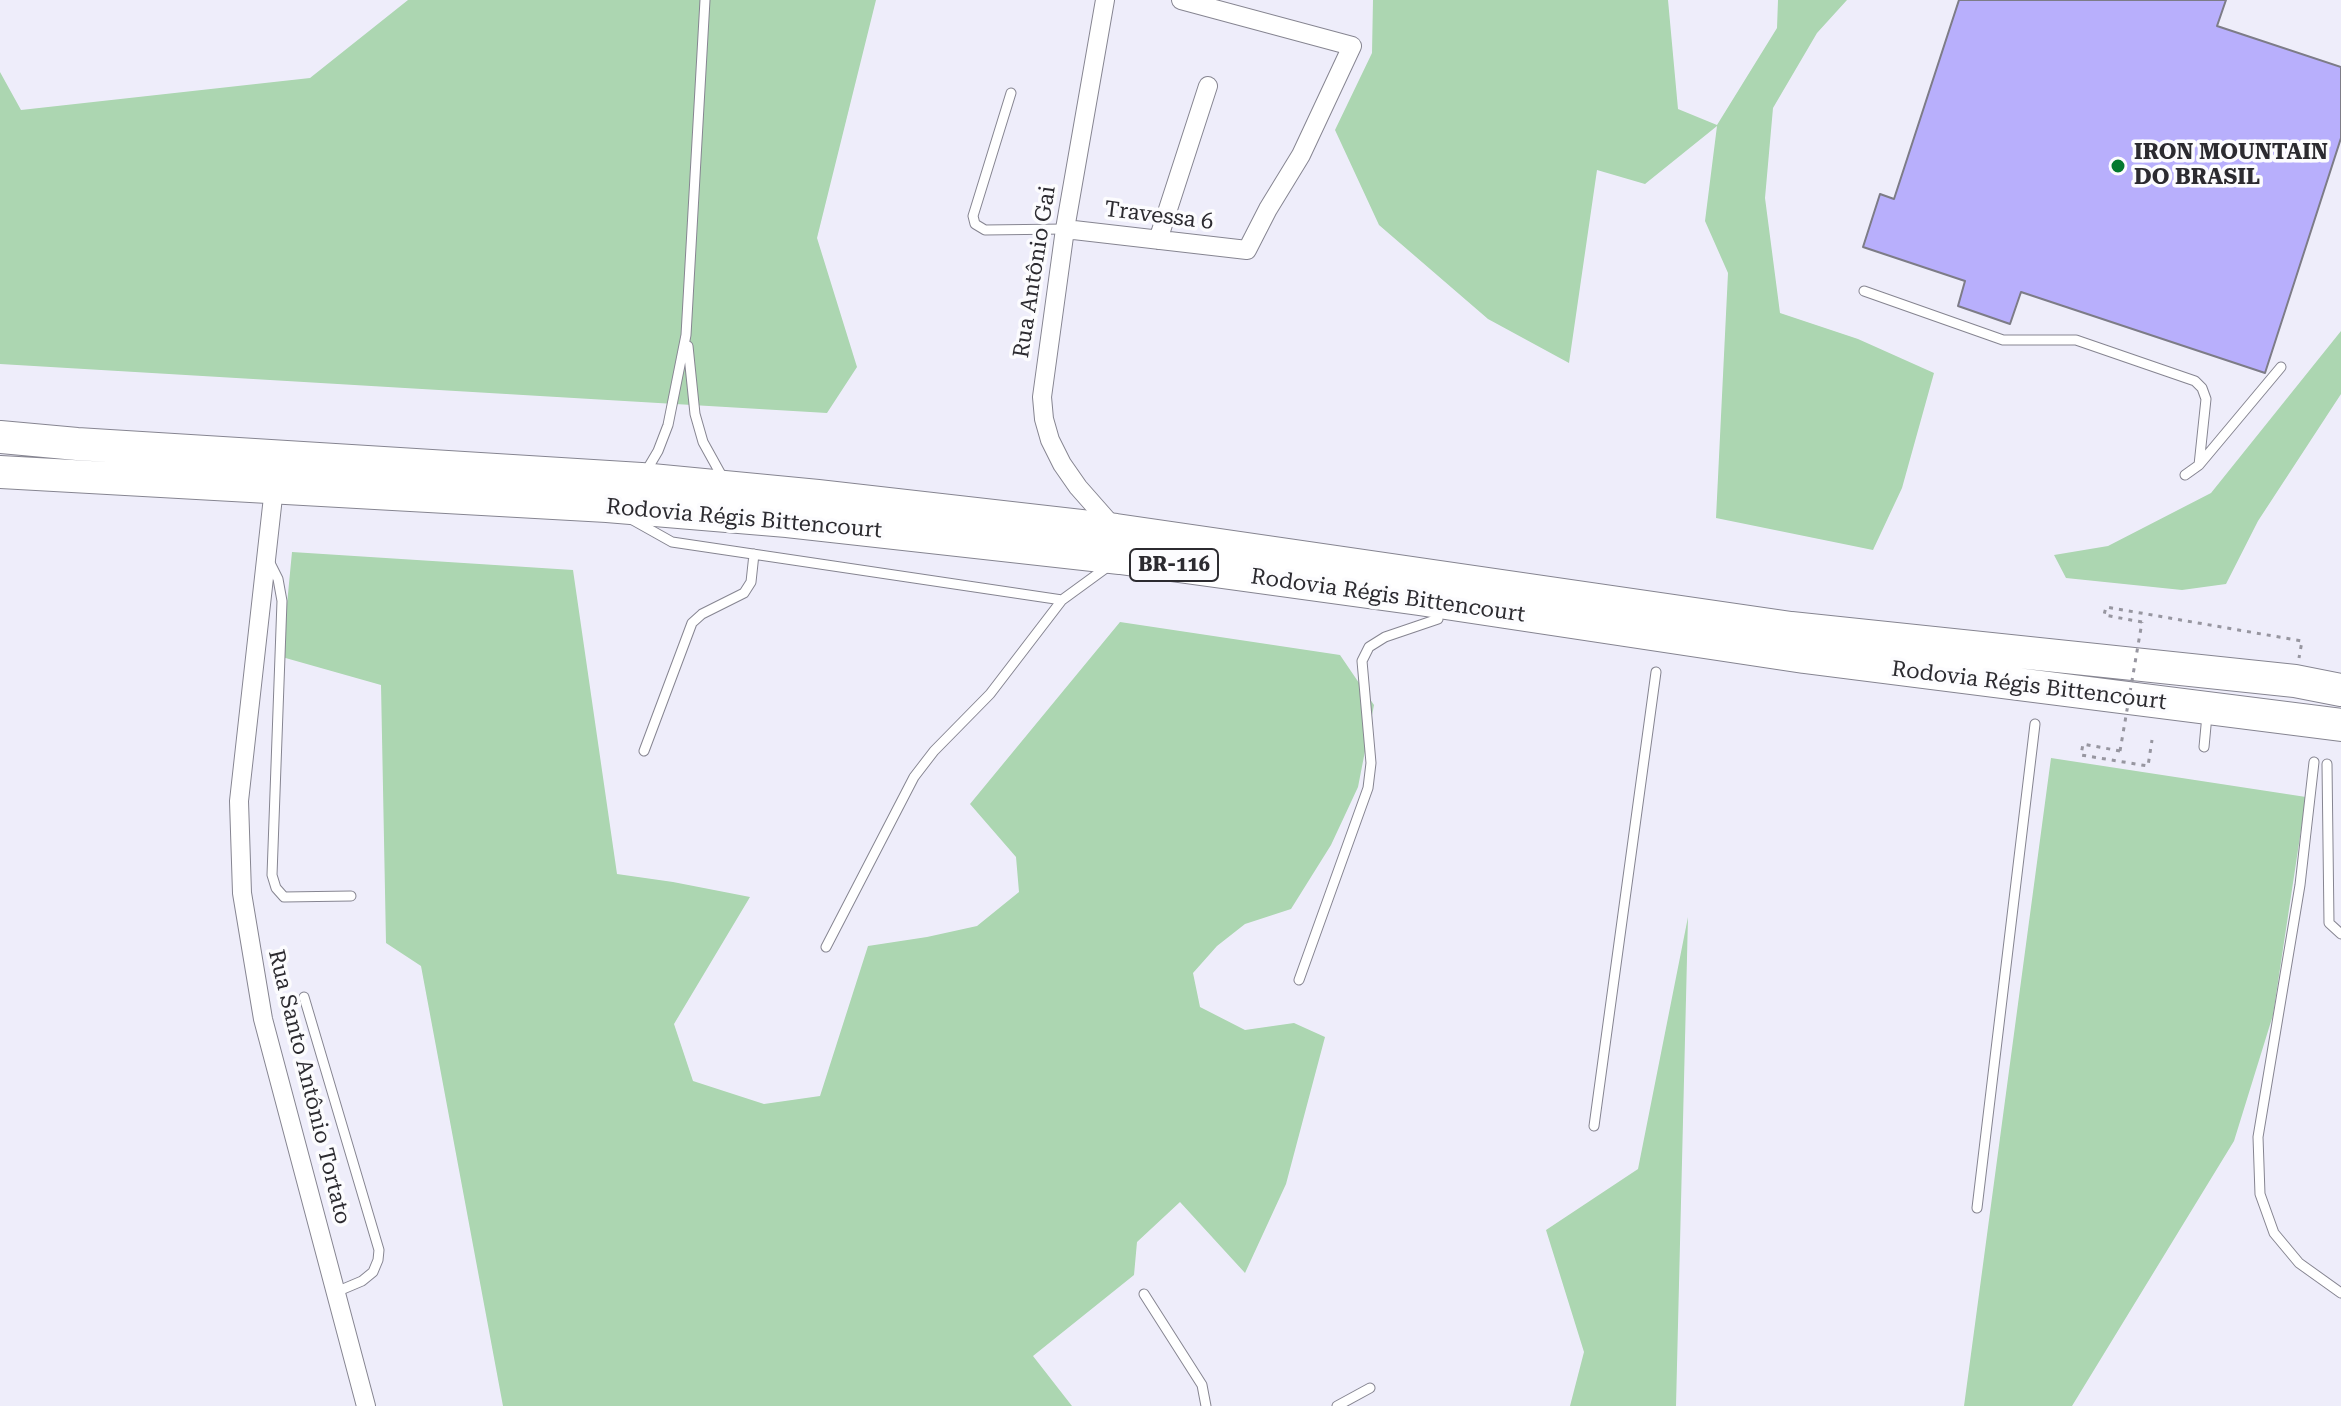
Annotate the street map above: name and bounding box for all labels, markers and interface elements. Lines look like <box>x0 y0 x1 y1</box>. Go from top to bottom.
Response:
place label: IRON MOUNTAIN DO BRASIL <box>2134 140 2328 192</box>
marker: IRON MOUNTAIN DO BRASIL <box>2109 157 2127 175</box>
street label: Rua Antônio Gai <box>1008 184 1062 360</box>
street label: Travessa 6 <box>1103 196 1215 236</box>
street label: Rodovia Régis Bittencourt <box>605 494 883 544</box>
road number: BR-116 <box>1130 549 1218 581</box>
street label: Rodovia Régis Bittencourt <box>1249 564 1527 628</box>
street label: Rodovia Régis Bittencourt <box>1890 656 2168 716</box>
street label: Rua Santo Antônio Tortato <box>262 947 356 1227</box>

